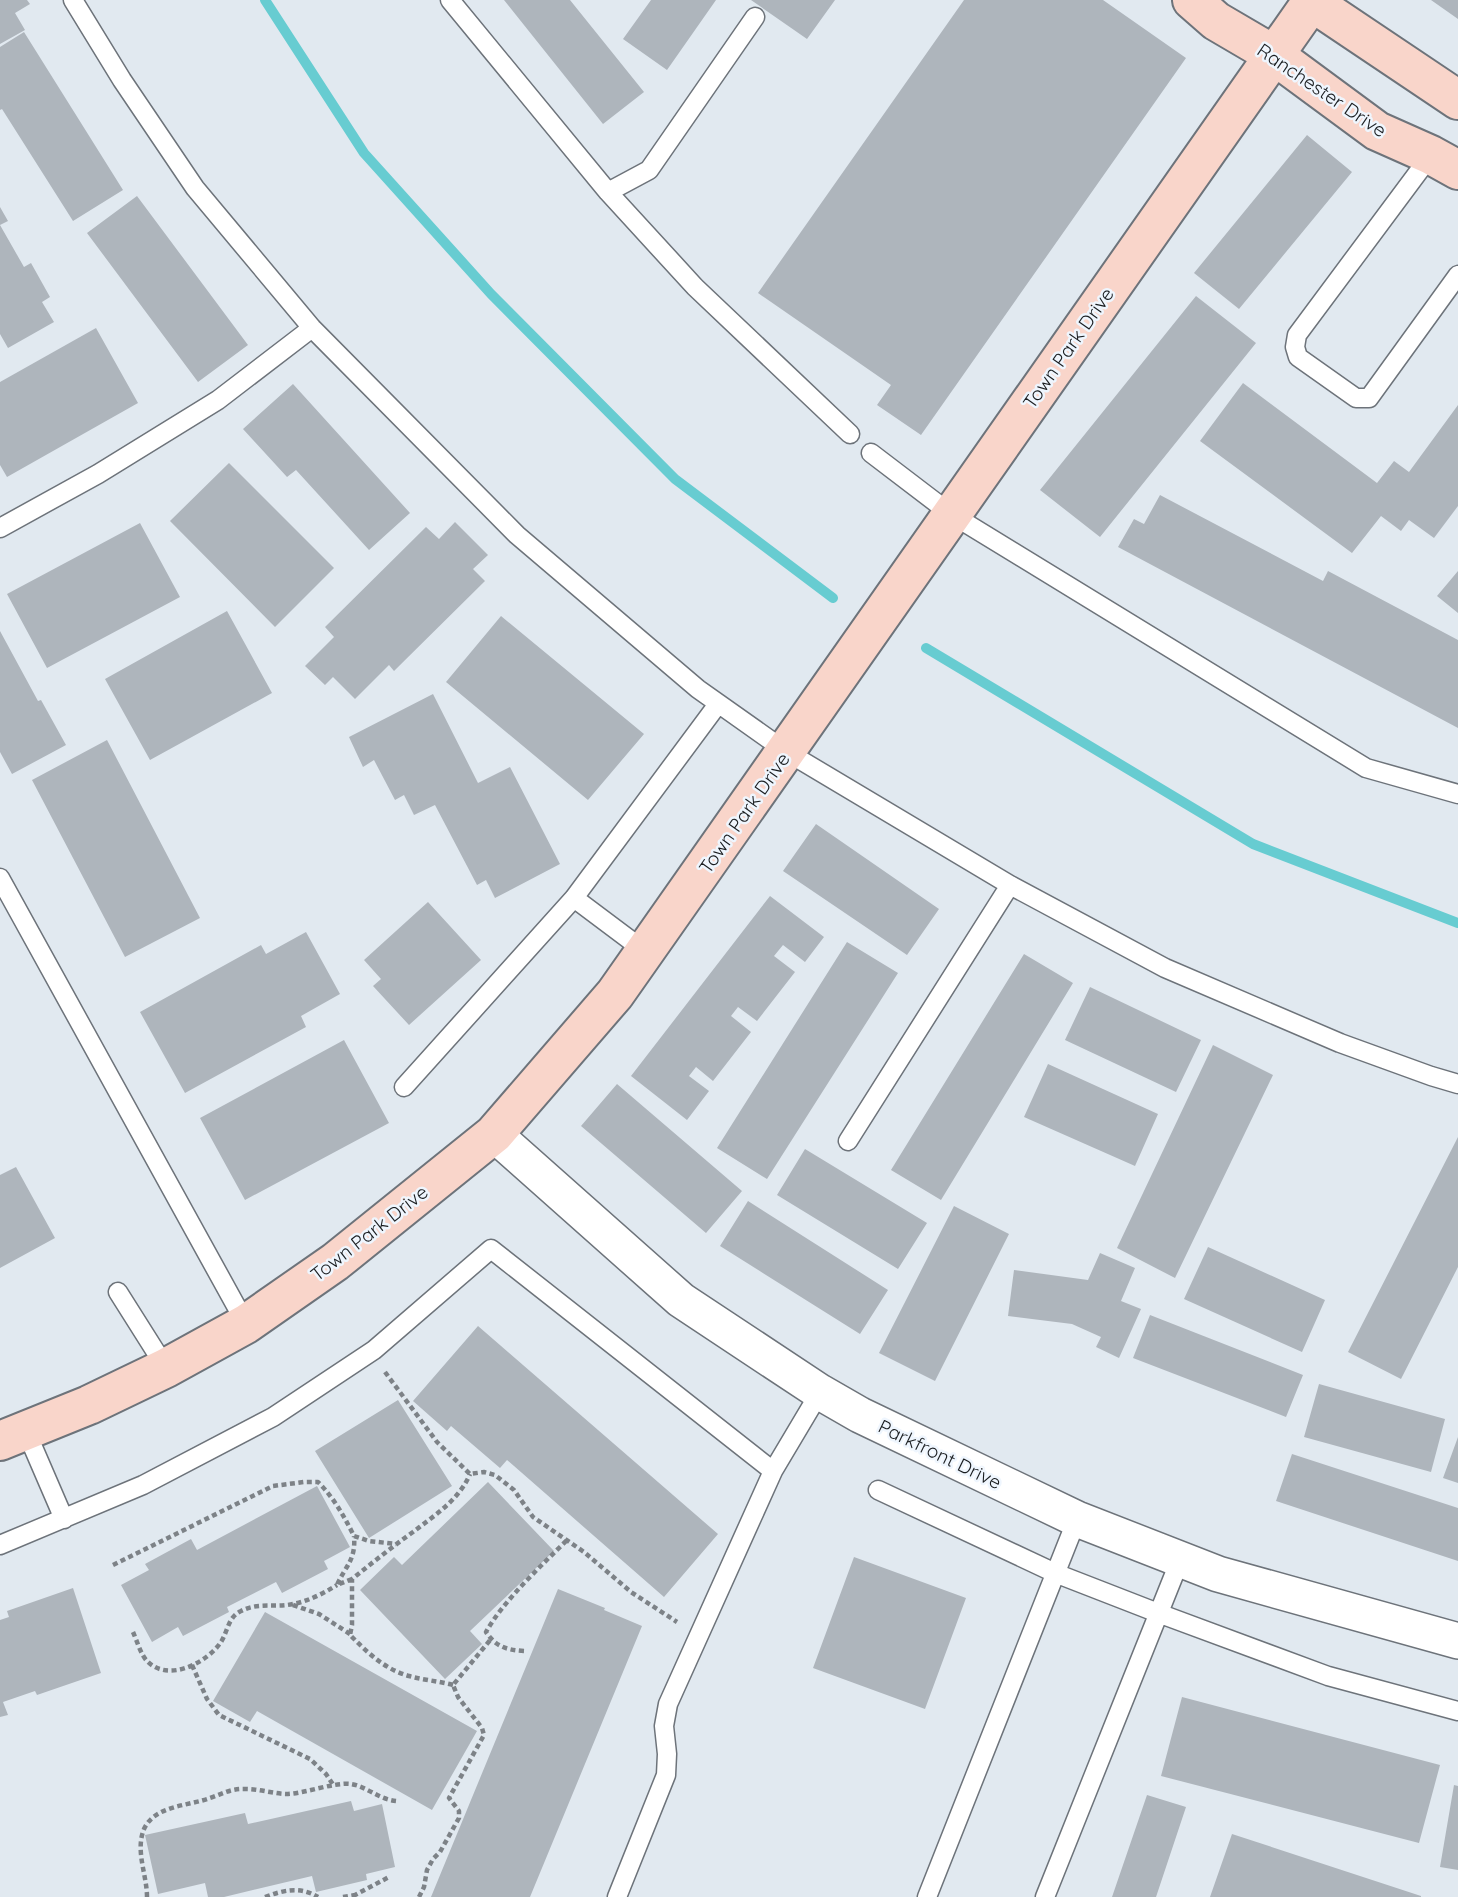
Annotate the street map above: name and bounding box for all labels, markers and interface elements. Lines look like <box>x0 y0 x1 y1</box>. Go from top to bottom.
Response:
street label: Ranchester Drive <box>1253 38 1391 142</box>
street label: Town Park Drive <box>1017 283 1119 413</box>
street label: Town Park Drive <box>693 748 795 878</box>
street label: Town Park Drive <box>306 1180 432 1286</box>
street label: Parkfront Drive <box>875 1414 1005 1494</box>

